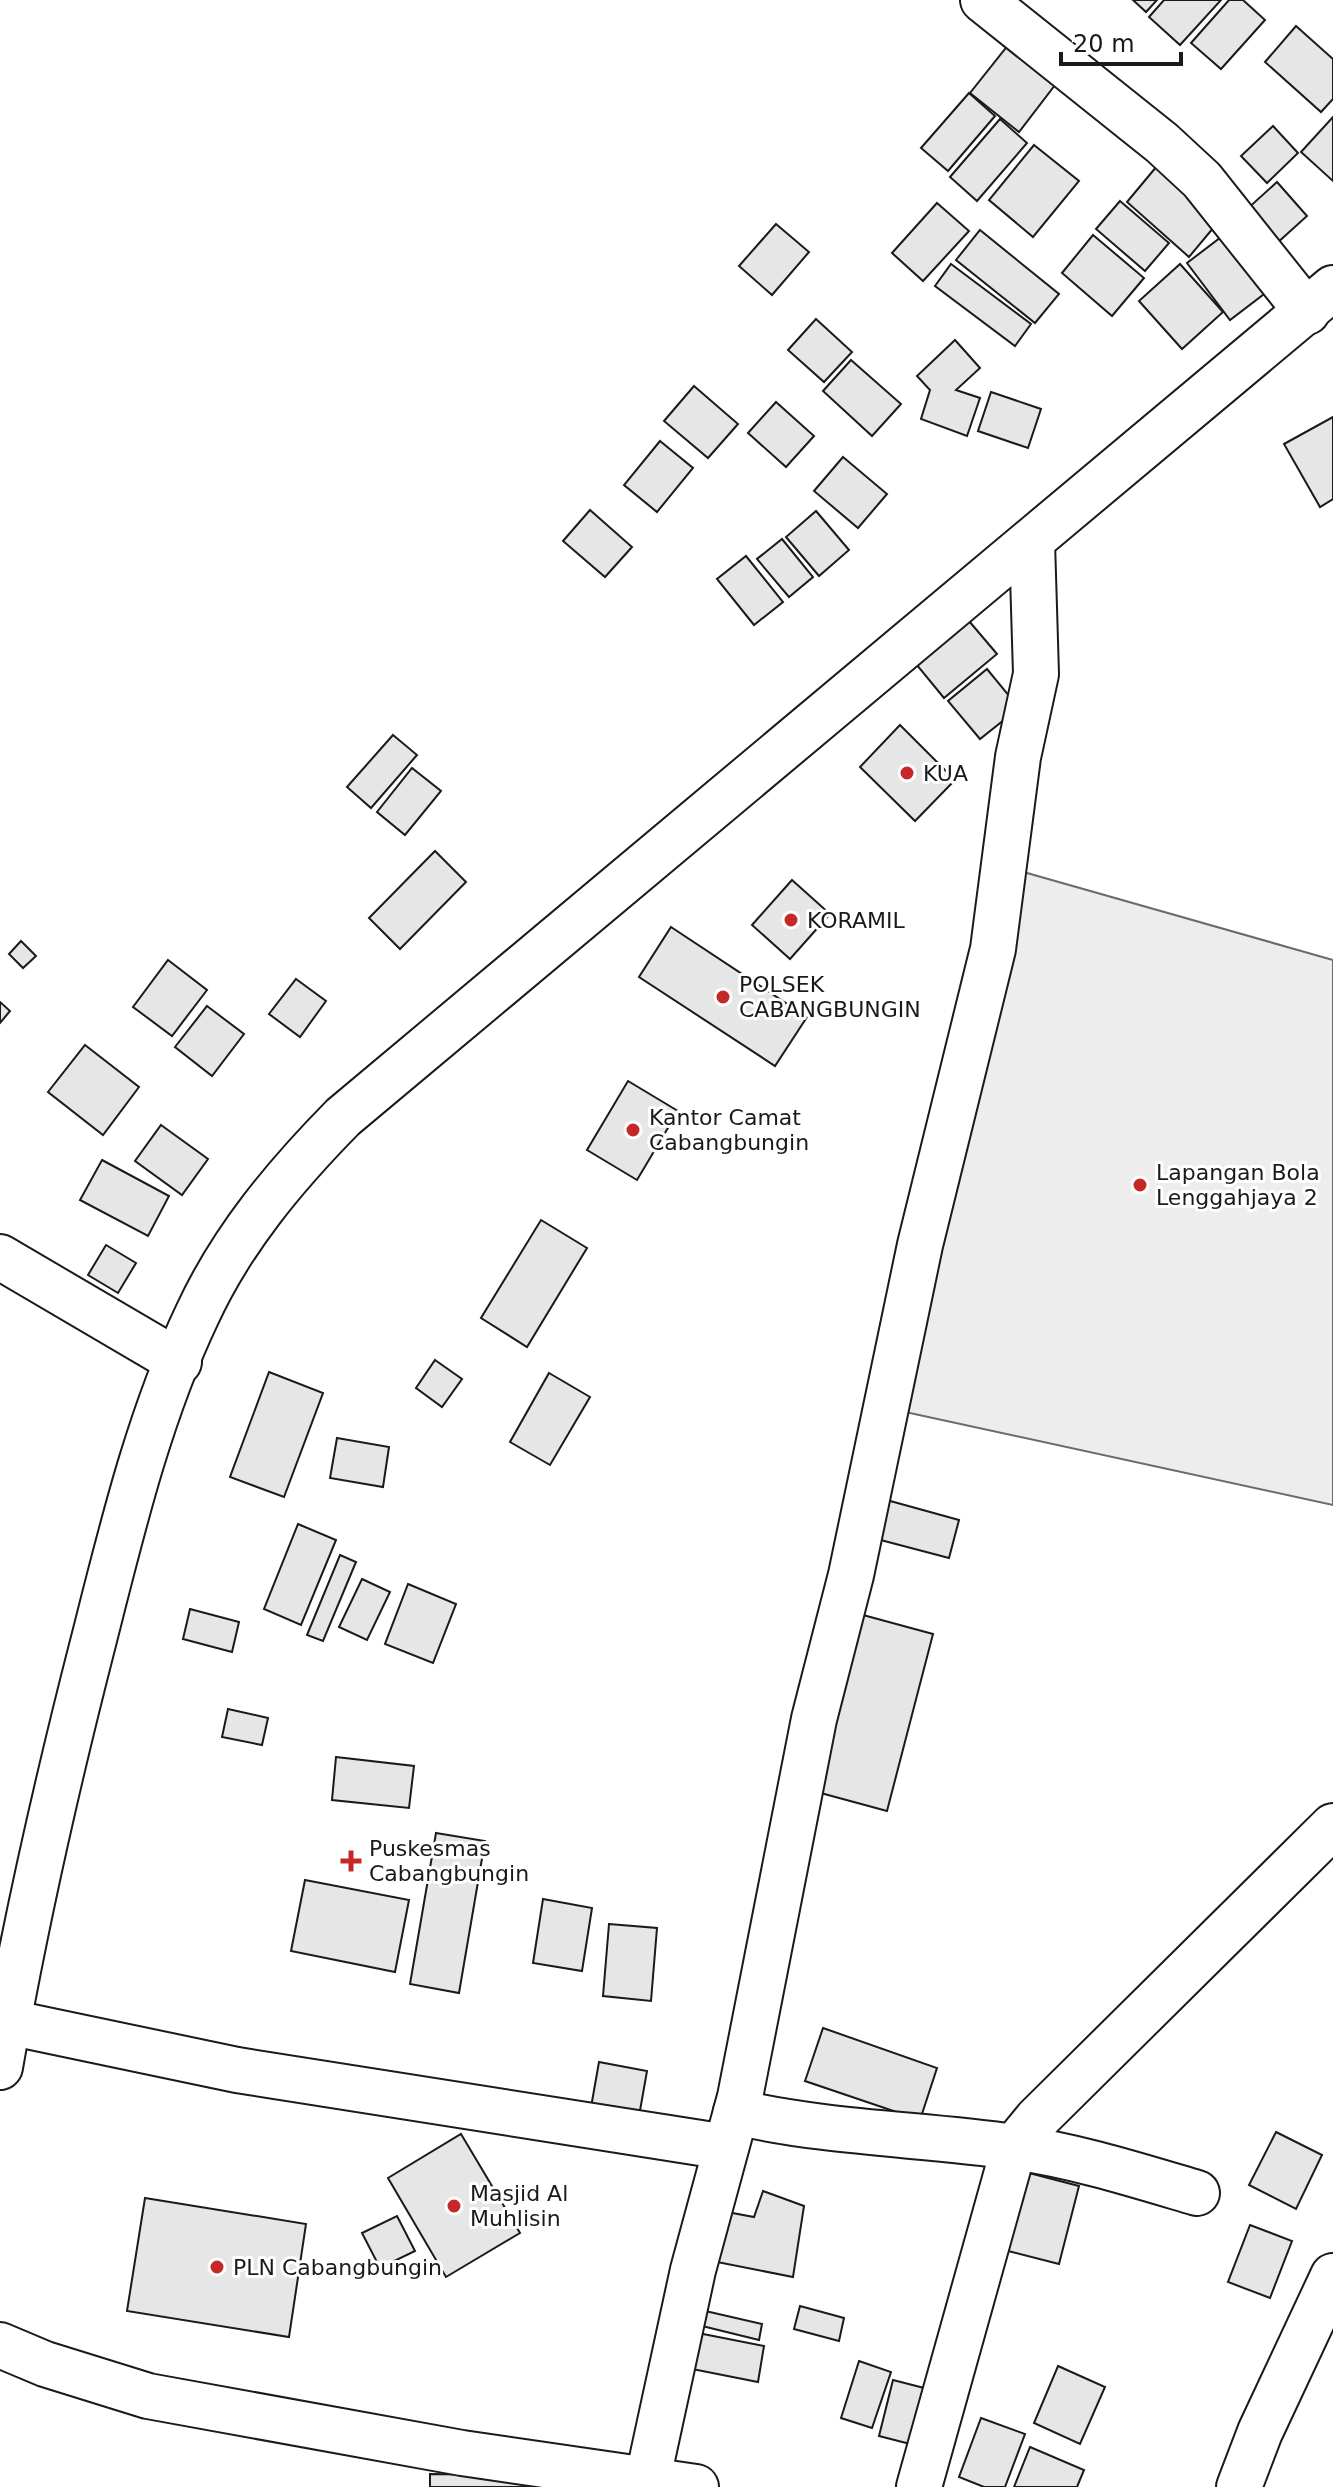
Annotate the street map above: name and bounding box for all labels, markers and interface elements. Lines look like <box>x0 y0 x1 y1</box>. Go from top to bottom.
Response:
scale bar <box>1061 16 1181 66</box>
text: 20 m <box>1073 30 1135 58</box>
place label: KUA <box>923 761 968 786</box>
marker: KUA <box>898 764 916 782</box>
place label: KORAMIL <box>807 908 905 933</box>
marker: KORAMIL <box>782 911 800 929</box>
place label: POLSEK CABANGBUNGIN <box>739 972 921 1022</box>
marker: POLSEK CABANGBUNGIN <box>714 988 732 1006</box>
place label: Kantor Camat Cabangbungin <box>649 1105 809 1155</box>
marker: Kantor Camat Cabangbungin <box>624 1121 642 1139</box>
place label: Lapangan Bola Lenggahjaya 2 <box>1156 1160 1320 1210</box>
marker: Lapangan Bola Lenggahjaya 2 <box>1131 1176 1149 1194</box>
place label: Puskesmas Cabangbungin <box>369 1836 529 1886</box>
marker: Puskesmas Cabangbungin <box>340 1850 362 1872</box>
place label: Masjid Al Muhlisin <box>470 2181 568 2231</box>
marker: Masjid Al Muhlisin <box>445 2197 463 2215</box>
place label: PLN Cabangbungin <box>233 2255 442 2280</box>
marker: PLN Cabangbungin <box>208 2258 226 2276</box>

